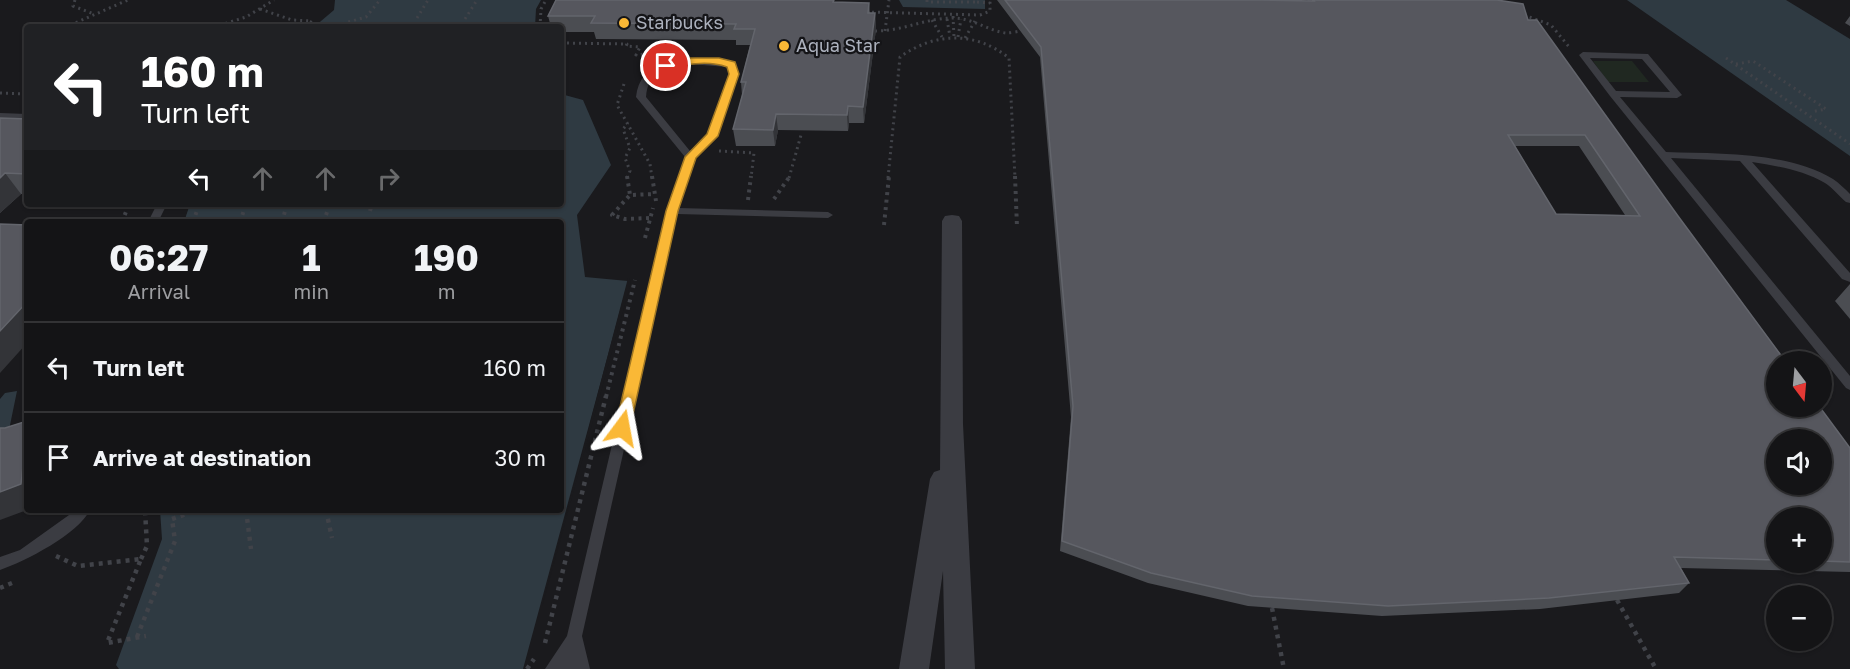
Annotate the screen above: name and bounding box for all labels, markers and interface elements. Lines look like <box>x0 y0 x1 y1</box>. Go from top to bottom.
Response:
place label: Starbucks <box>636 11 723 33</box>
marker: Starbucks <box>617 16 631 30</box>
place label: Aqua Star <box>796 34 880 56</box>
marker: Aqua Star <box>777 39 791 53</box>
pin <box>640 40 691 91</box>
text: 160 m <box>141 46 264 96</box>
icon: left <box>42 48 120 126</box>
icon: arrive <box>649 49 682 82</box>
text: Turn left <box>141 97 250 129</box>
icon: left <box>183 162 216 195</box>
icon: ahead <box>246 162 279 195</box>
icon: ahead <box>309 162 342 195</box>
icon: right <box>372 162 405 195</box>
text: 06:27 <box>109 236 208 279</box>
text: 1 <box>302 236 321 279</box>
text: 190 <box>414 236 479 279</box>
text: Arrival <box>127 279 190 303</box>
text: min <box>294 279 329 303</box>
text: m <box>438 279 455 303</box>
icon: left <box>42 351 75 384</box>
north arrow <box>1766 351 1832 417</box>
map controls <box>1766 351 1832 651</box>
text: Turn left <box>93 354 184 381</box>
text: 160 m <box>483 354 546 381</box>
position arrow <box>590 396 654 460</box>
button: sound <box>1766 429 1832 495</box>
icon: arrive <box>42 441 75 474</box>
text: Arrive at destination <box>93 444 311 471</box>
text: 30 m <box>495 444 546 471</box>
button: + <box>1766 507 1832 573</box>
button: − <box>1766 585 1832 651</box>

